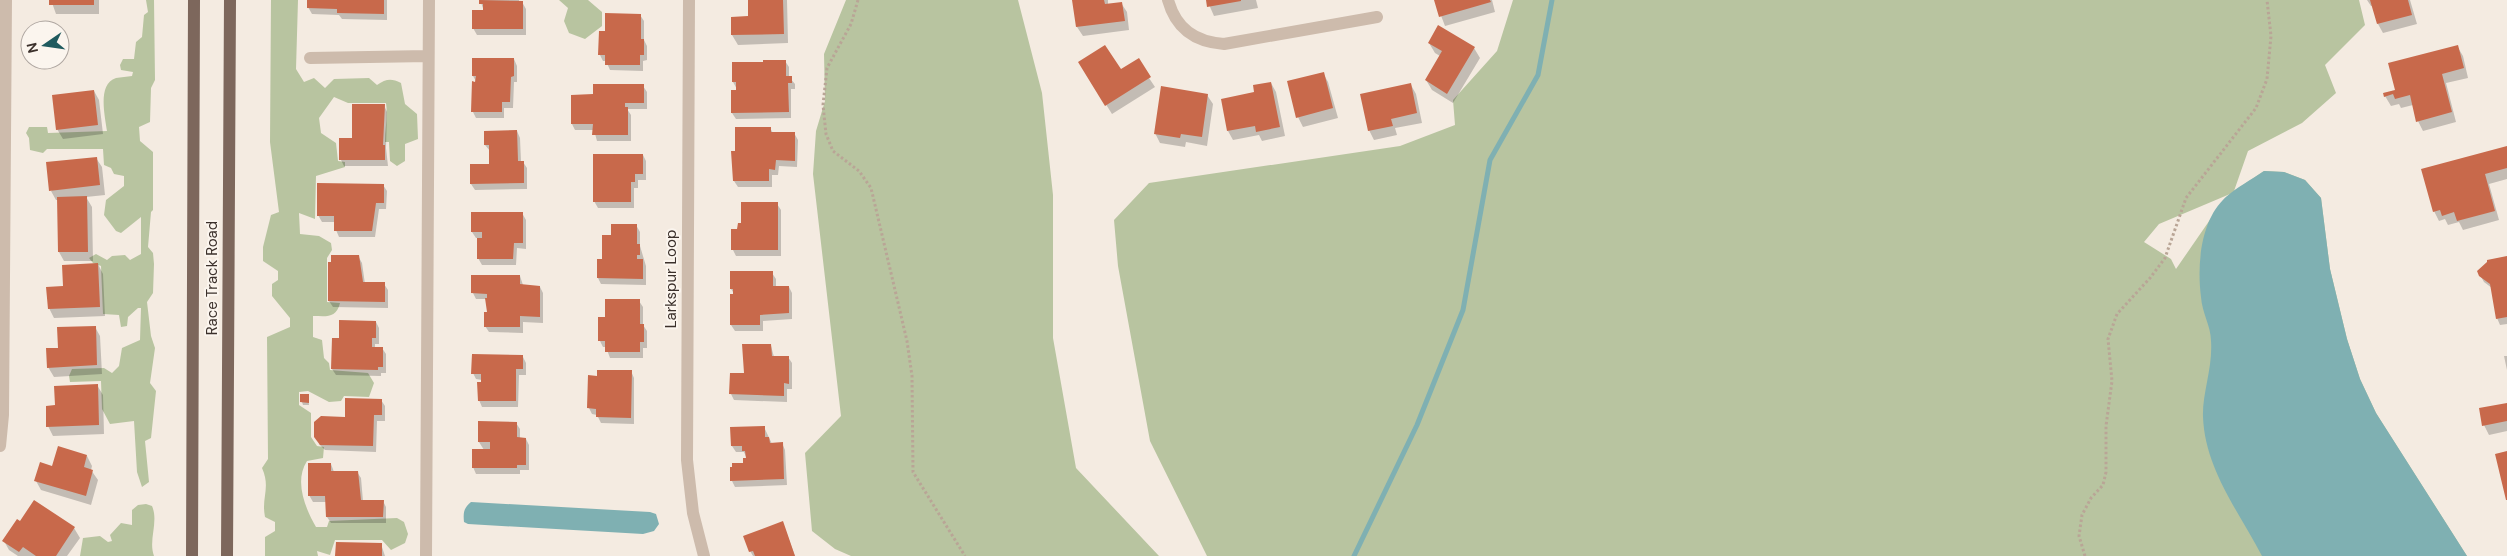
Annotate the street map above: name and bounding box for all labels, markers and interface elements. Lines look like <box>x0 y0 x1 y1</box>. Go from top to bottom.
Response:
north arrow <box>20 20 70 70</box>
text: N <box>22 41 42 55</box>
street label: Race Track Road <box>202 221 222 335</box>
street label: Larkspur Loop <box>661 230 681 328</box>

